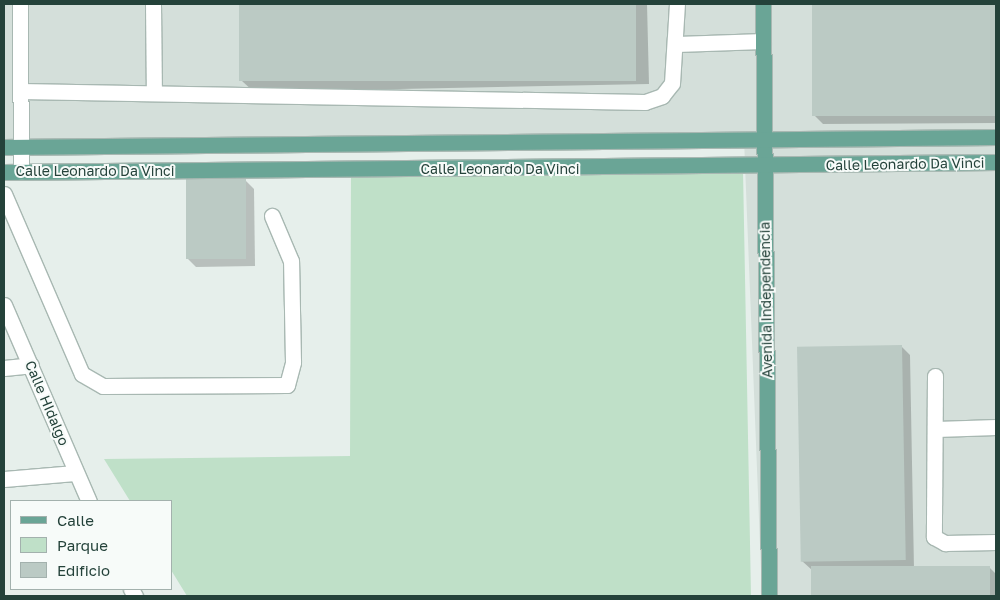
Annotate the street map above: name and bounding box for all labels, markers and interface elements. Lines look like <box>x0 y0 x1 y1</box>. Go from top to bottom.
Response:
street label: Calle Leonardo Da Vinci <box>825 154 985 174</box>
street label: Calle Leonardo Da Vinci <box>421 161 579 177</box>
street label: Calle Leonardo Da Vinci <box>16 163 174 179</box>
street label: Avenida Independencia <box>756 222 776 378</box>
street label: Calle HIdalgo <box>22 358 72 448</box>
legend <box>10 500 172 590</box>
text: Calle <box>57 511 94 529</box>
text: Parque <box>57 536 108 554</box>
text: Edificio <box>57 561 110 579</box>

